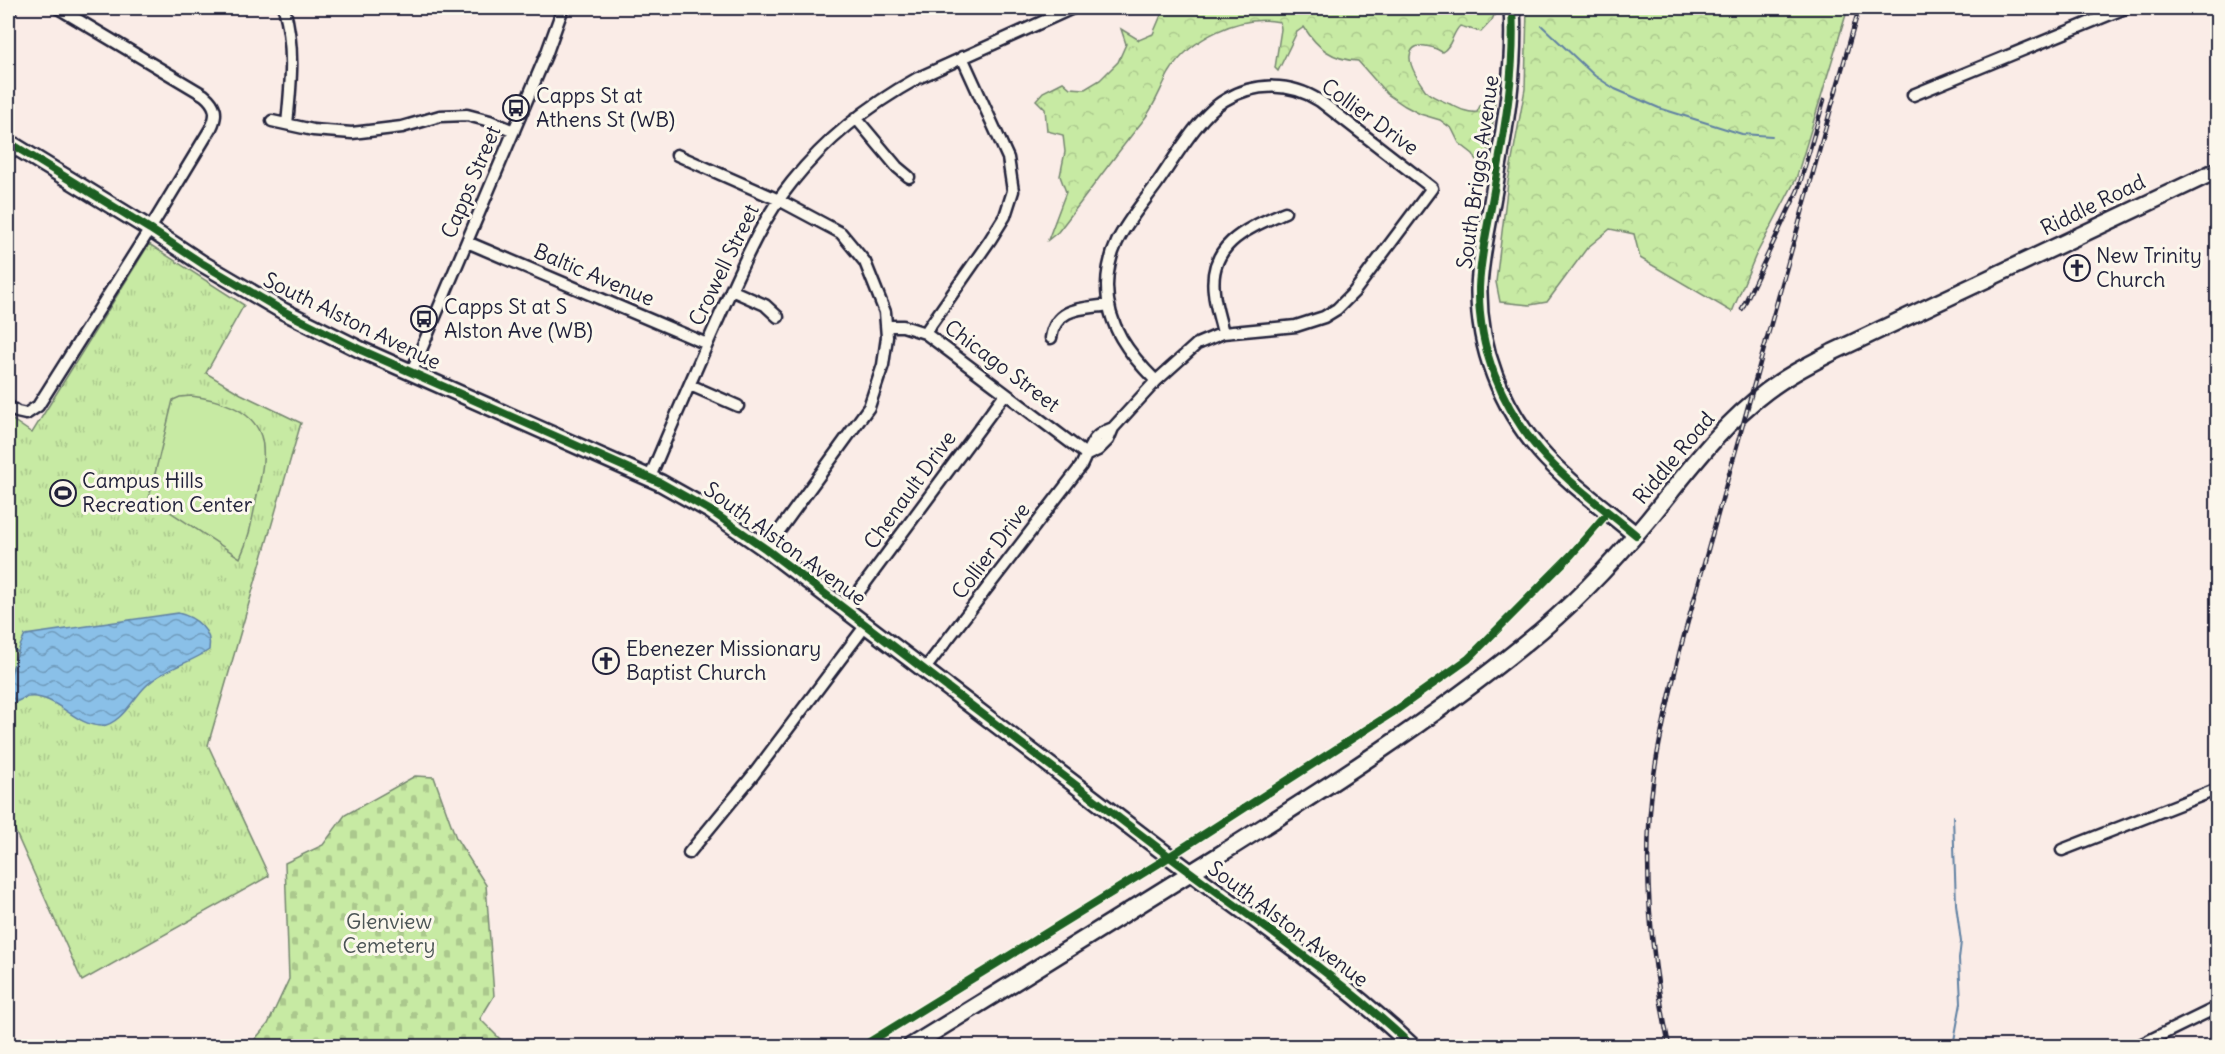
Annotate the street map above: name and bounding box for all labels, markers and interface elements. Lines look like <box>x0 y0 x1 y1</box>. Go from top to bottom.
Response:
street label: Collier Drive <box>1316 72 1424 161</box>
street label: South Briggs Avenue <box>1451 73 1504 271</box>
place label: Capps St at Athens St (WB) <box>536 82 675 133</box>
bus stop icon: Capps St at Athens St (WB) <box>501 93 531 123</box>
street label: Capps Street <box>435 121 506 242</box>
street label: Riddle Road <box>2036 168 2149 241</box>
street label: Crowell Street <box>682 199 765 330</box>
street label: Baltic Avenue <box>530 237 659 312</box>
place label: New Trinity Church <box>2096 242 2202 293</box>
church icon: New Trinity Church <box>2062 253 2092 283</box>
street label: South Alston Avenue <box>259 266 445 375</box>
place label: Capps St at S Alston Ave (WB) <box>444 293 593 344</box>
bus stop icon: Capps St at S Alston Ave (WB) <box>409 304 439 334</box>
street label: Chicago Street <box>939 313 1065 418</box>
street label: Riddle Road <box>1627 406 1720 510</box>
street label: Chenault Drive <box>858 425 962 554</box>
place label: Campus Hills Recreation Center <box>82 467 253 518</box>
street label: South Alston Avenue <box>699 476 872 612</box>
sports icon: Campus Hills Recreation Center <box>48 478 78 508</box>
street label: Collier Drive <box>945 497 1036 604</box>
place label: Ebenezer Missionary Baptist Church <box>626 635 821 686</box>
church icon: Ebenezer Missionary Baptist Church <box>591 646 621 676</box>
street label: South Alston Avenue <box>1203 854 1374 993</box>
park label: Glenview Cemetery <box>343 908 436 959</box>

